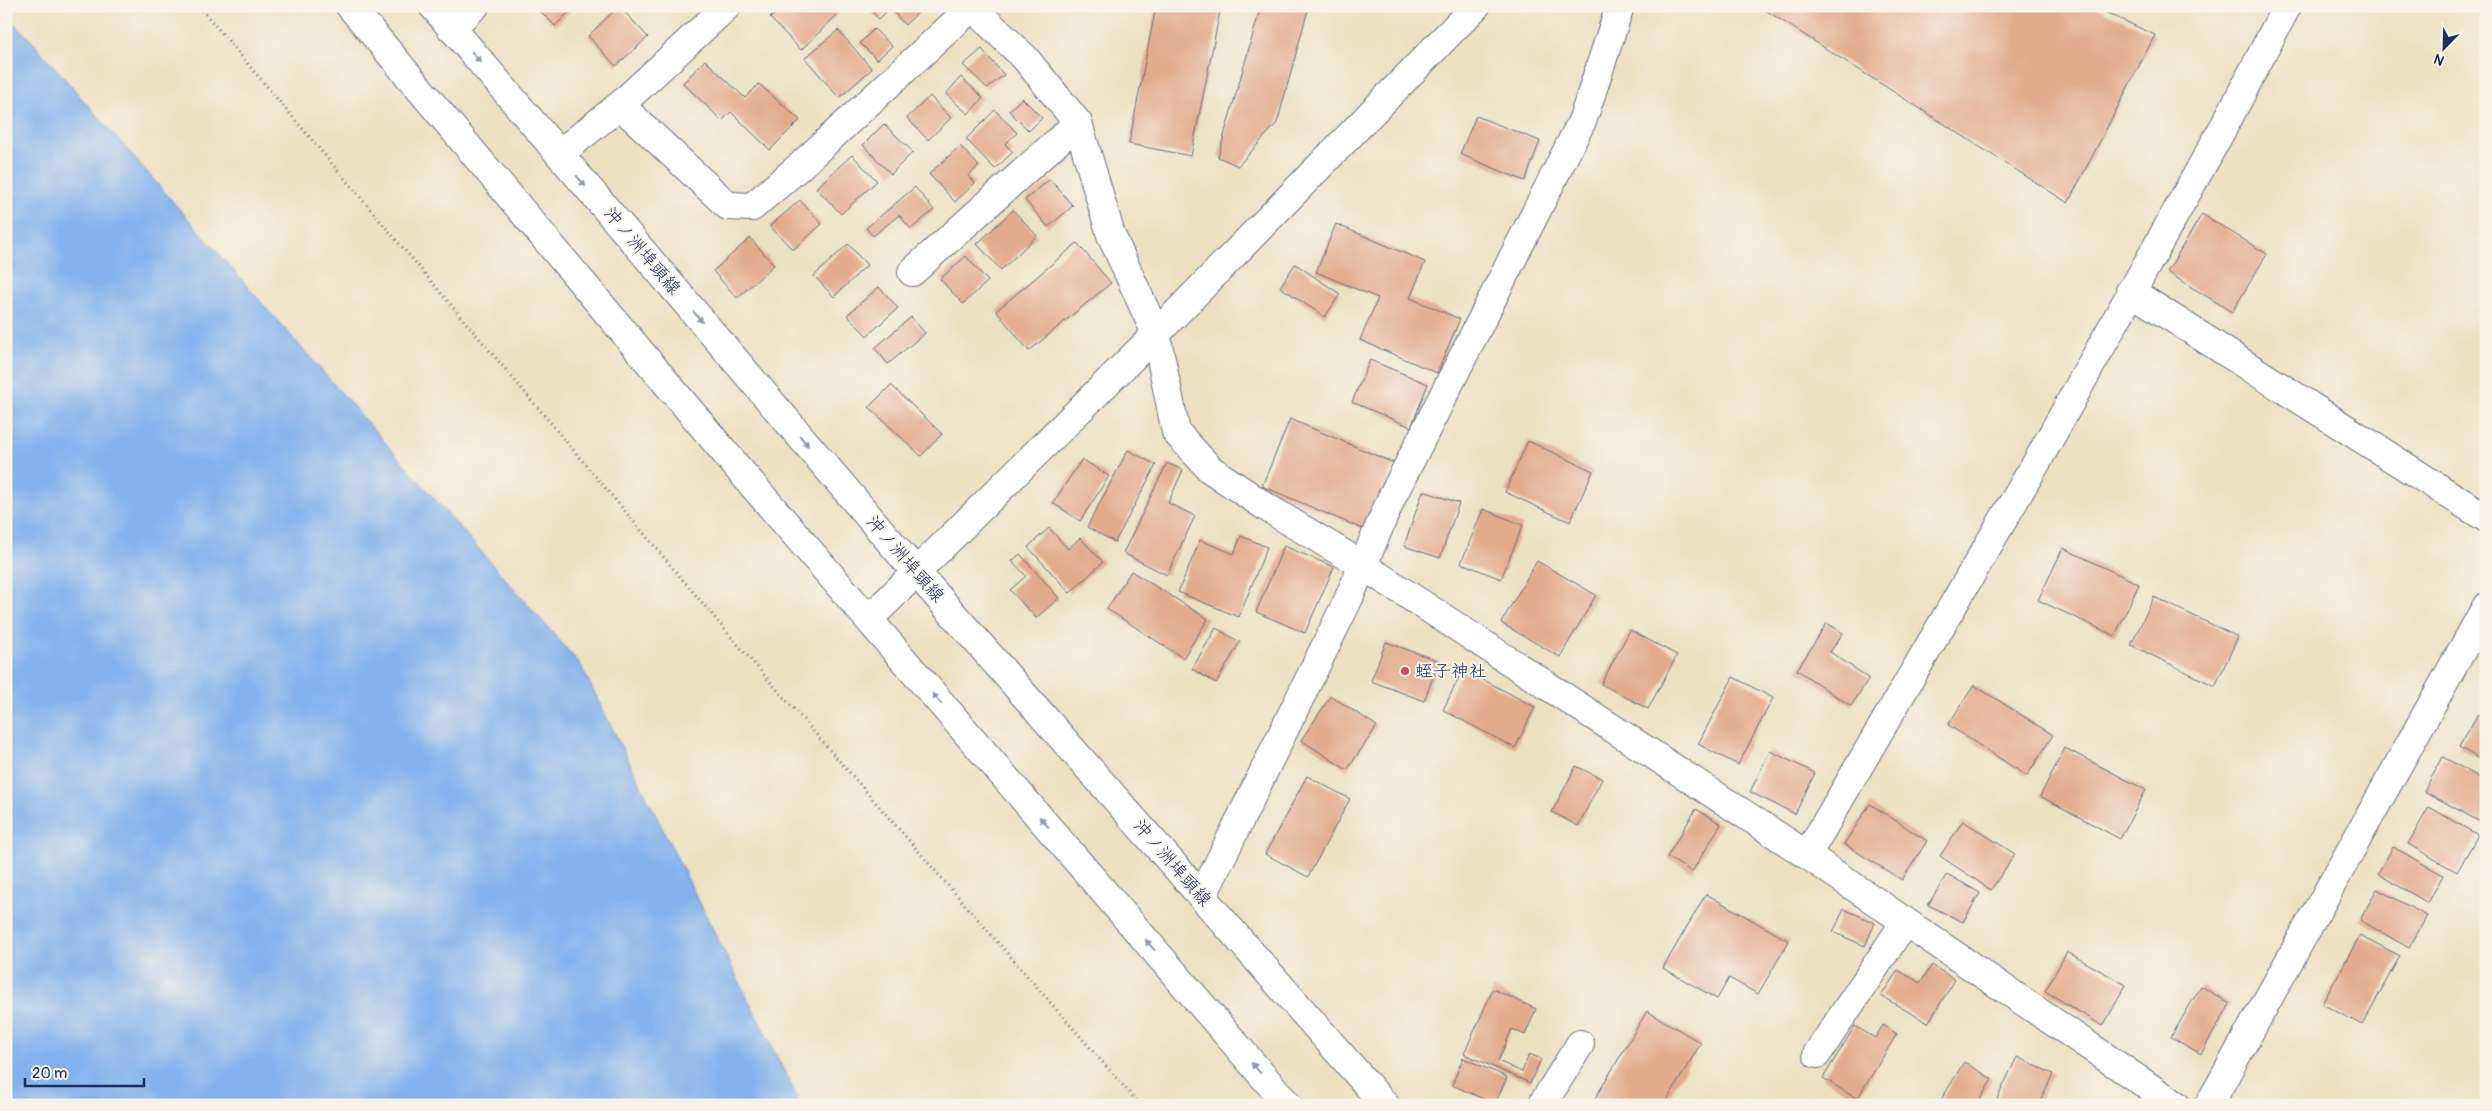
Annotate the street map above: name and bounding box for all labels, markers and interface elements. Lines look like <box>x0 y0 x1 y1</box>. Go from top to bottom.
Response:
north arrow <box>2420 22 2470 72</box>
one-way arrow <box>470 50 482 62</box>
text: N <box>2431 50 2447 69</box>
one-way arrow <box>576 174 587 187</box>
street label: 沖ノ洲埠頭線 <box>598 202 686 300</box>
one-way arrow <box>692 311 704 323</box>
one-way arrow <box>798 434 809 447</box>
street label: 沖ノ洲埠頭線 <box>861 511 949 607</box>
place label: 蛭子神社 <box>1415 660 1487 683</box>
marker: 蛭子神社 <box>1399 665 1411 677</box>
one-way arrow <box>932 692 943 705</box>
one-way arrow <box>1038 815 1049 828</box>
street label: 沖ノ洲埠頭線 <box>1128 815 1216 911</box>
one-way arrow <box>1144 938 1155 951</box>
scale bar <box>25 1056 144 1088</box>
one-way arrow <box>1250 1061 1261 1074</box>
text: 20 m <box>32 1064 67 1083</box>

